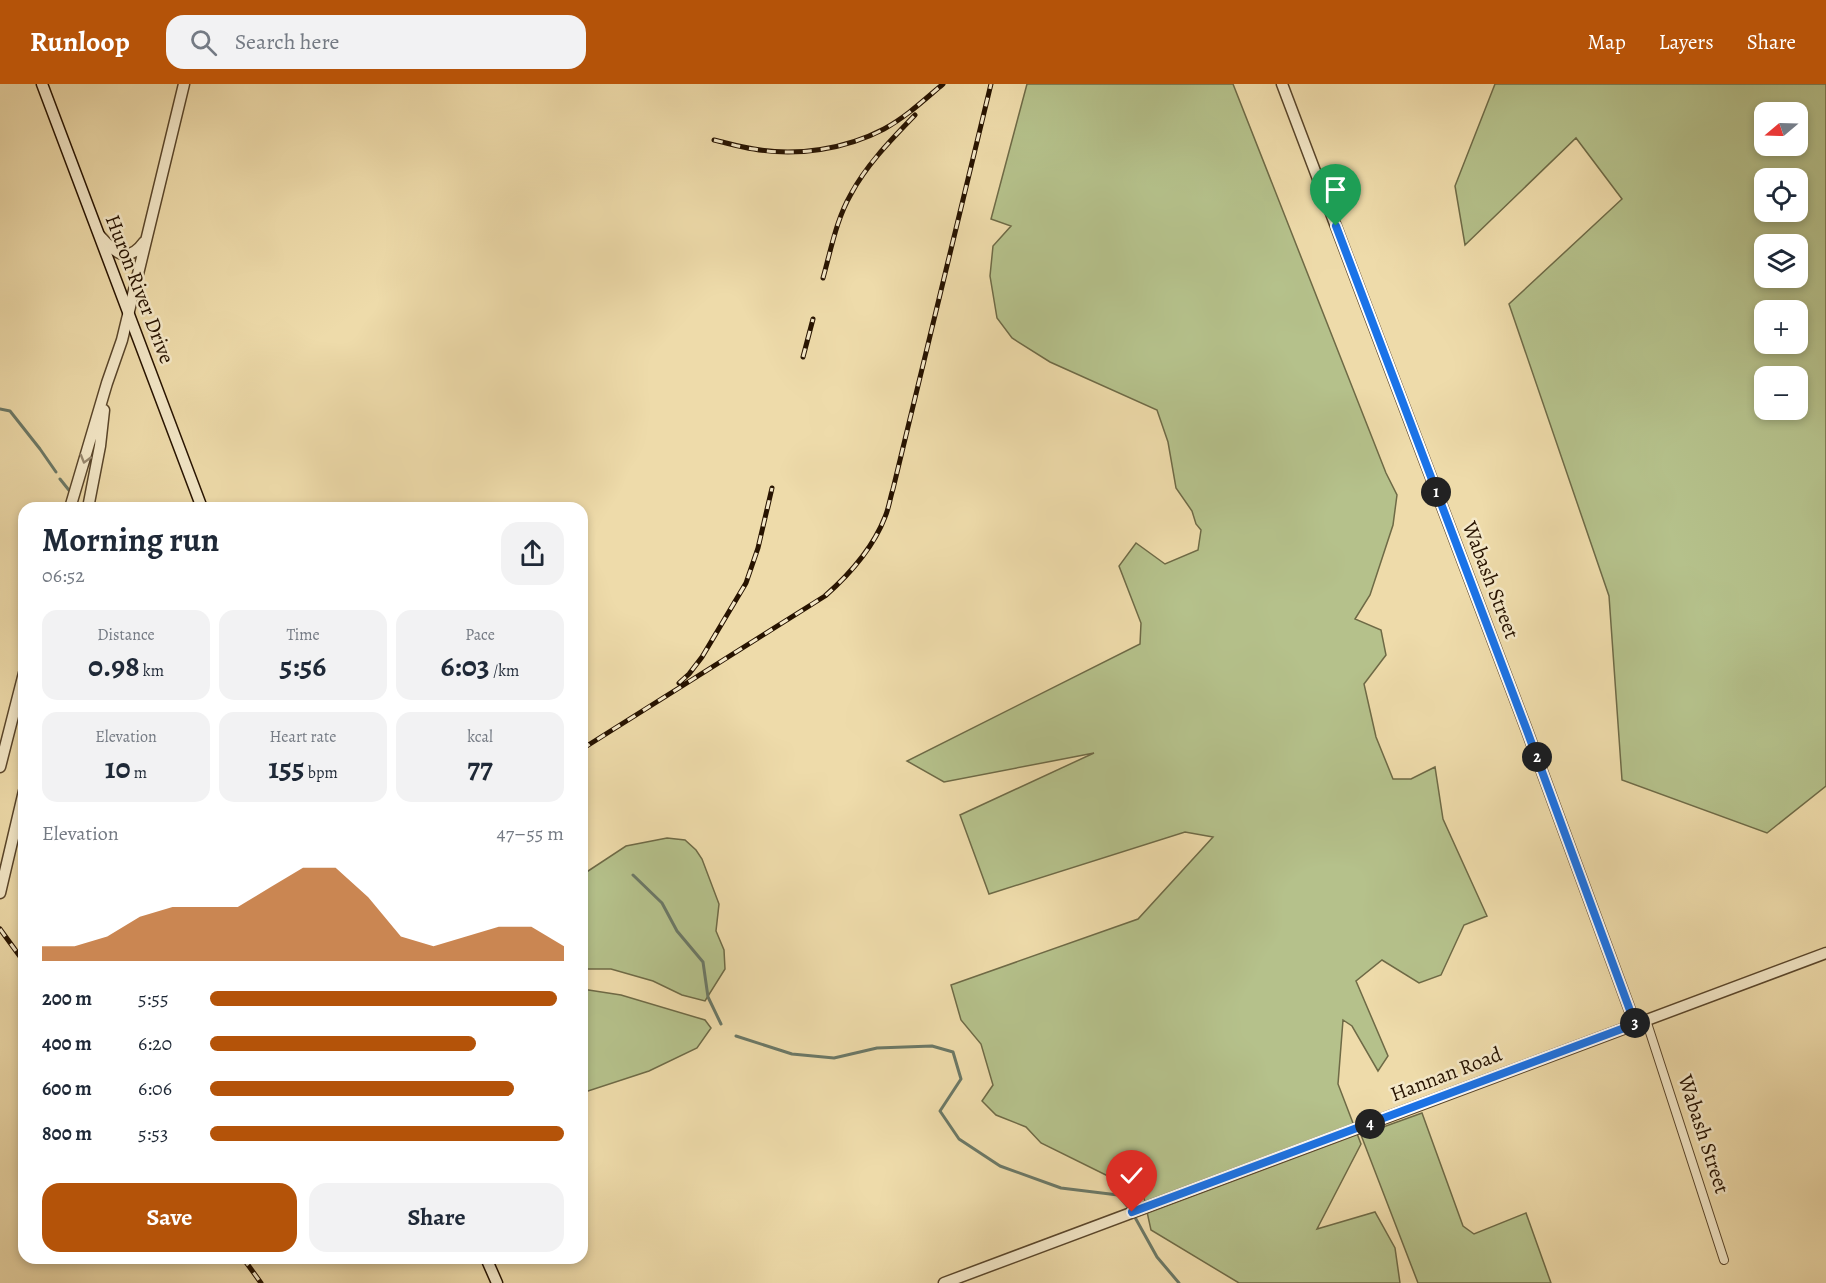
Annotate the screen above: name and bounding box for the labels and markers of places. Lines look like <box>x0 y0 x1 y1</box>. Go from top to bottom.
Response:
pin <box>1310 164 1361 226</box>
pin: 1 <box>1421 477 1451 507</box>
pin: 2 <box>1522 742 1552 772</box>
pin: 3 <box>1620 1008 1650 1038</box>
pin: 4 <box>1355 1109 1385 1139</box>
pin <box>1106 1150 1157 1212</box>

